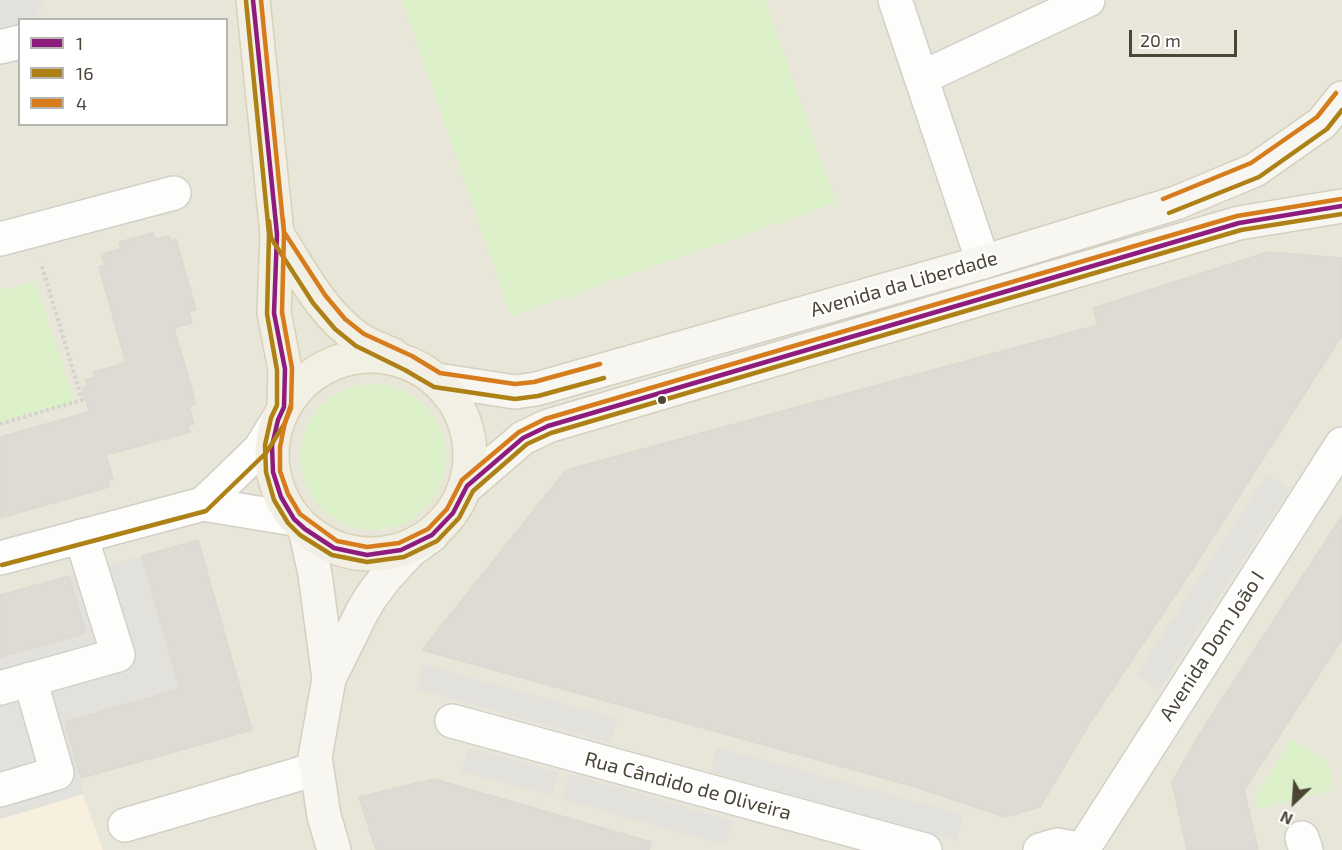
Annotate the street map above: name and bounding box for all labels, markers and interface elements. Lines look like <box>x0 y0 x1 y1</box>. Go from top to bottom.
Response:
legend <box>18 18 228 126</box>
scale bar <box>1132 18 1240 56</box>
text: 20 m <box>1140 29 1181 51</box>
text: 1 <box>76 32 83 54</box>
text: 16 <box>76 62 93 84</box>
text: 4 <box>76 92 87 114</box>
street label: Avenida da Liberdade <box>808 246 1000 322</box>
unlabelled marker <box>656 394 668 406</box>
street label: Avenida Dom João I <box>1155 567 1269 725</box>
street label: Rua Cândido de Oliveira <box>582 747 794 825</box>
north arrow <box>1264 772 1324 832</box>
text: N <box>1277 808 1295 830</box>

